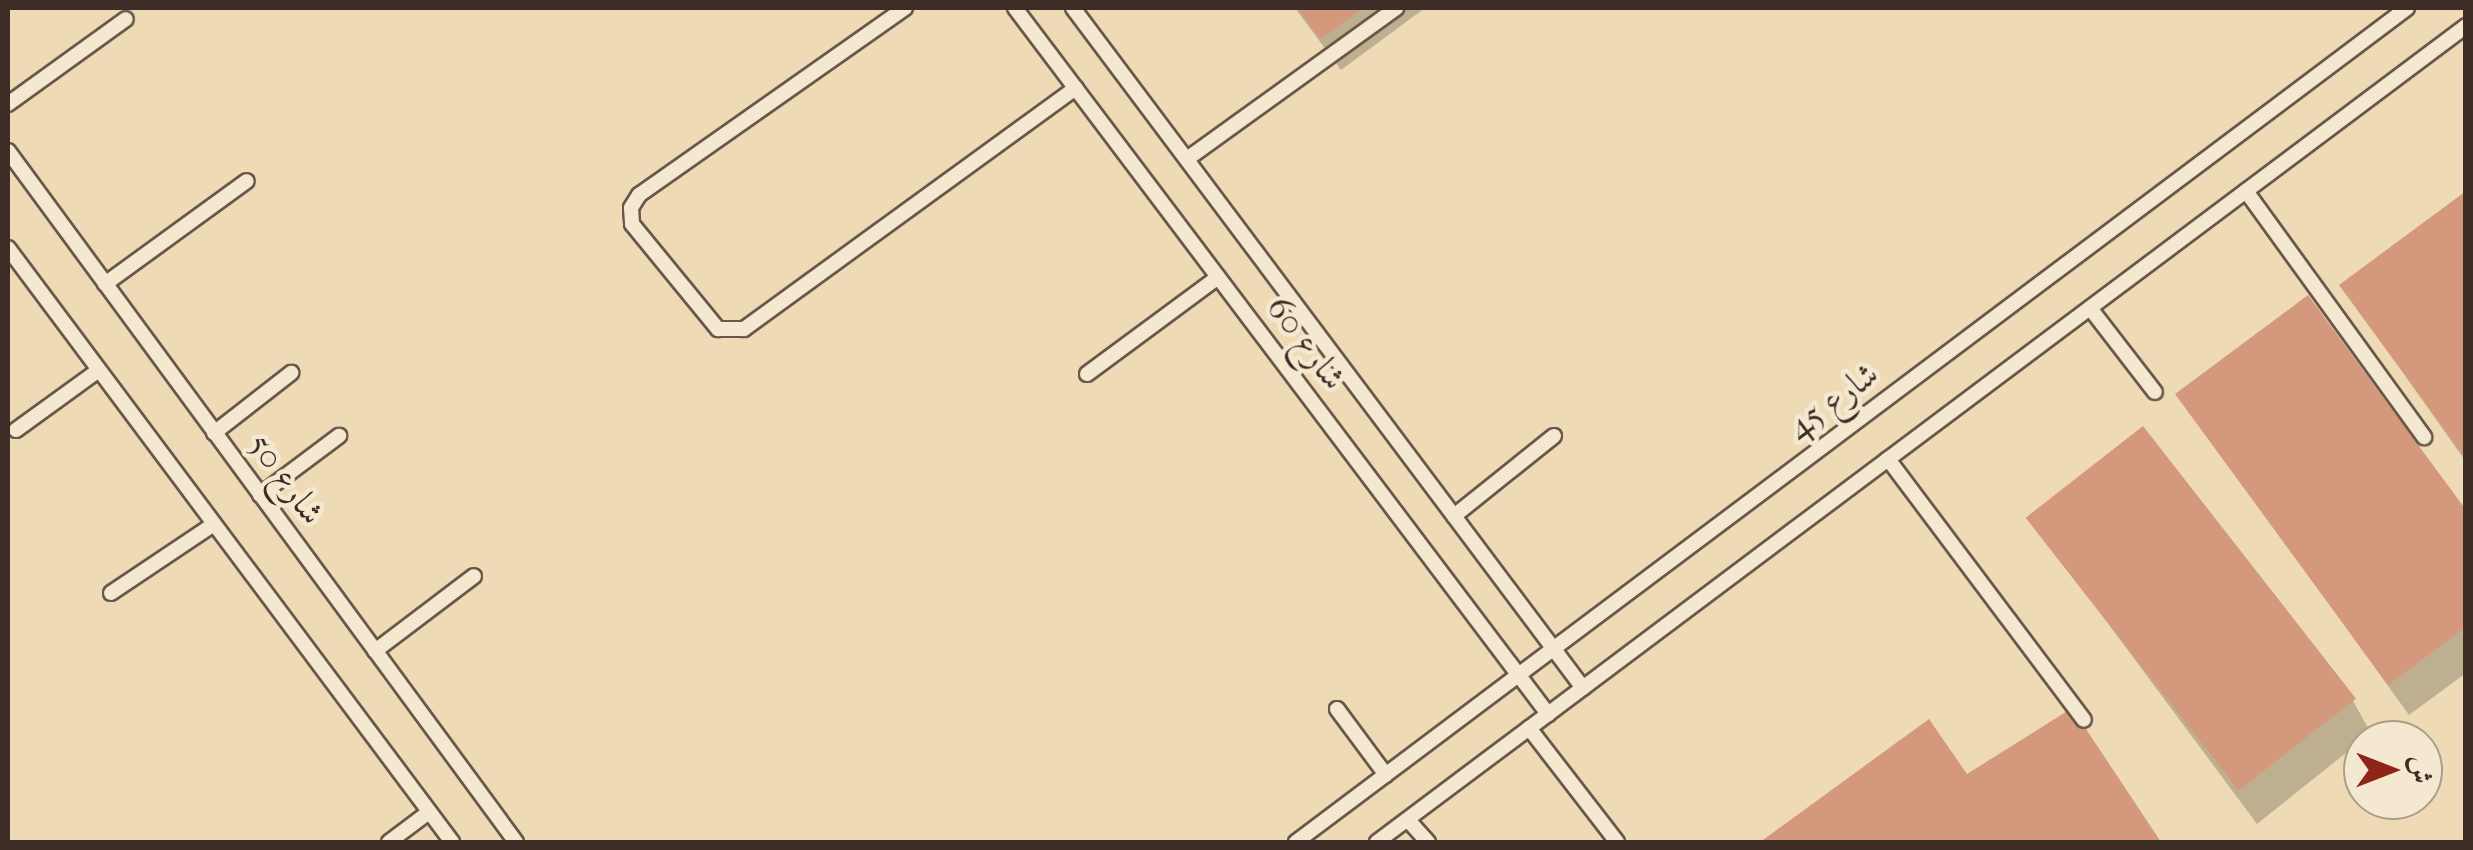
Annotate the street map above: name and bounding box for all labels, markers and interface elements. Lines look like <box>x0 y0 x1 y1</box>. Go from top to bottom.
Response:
street label: شارع 60 <box>1257 288 1355 398</box>
street label: شارع 45 <box>1779 353 1887 449</box>
street label: شارع 50 <box>239 425 333 533</box>
north arrow <box>2343 720 2443 820</box>
text: ش <box>2405 756 2438 784</box>

